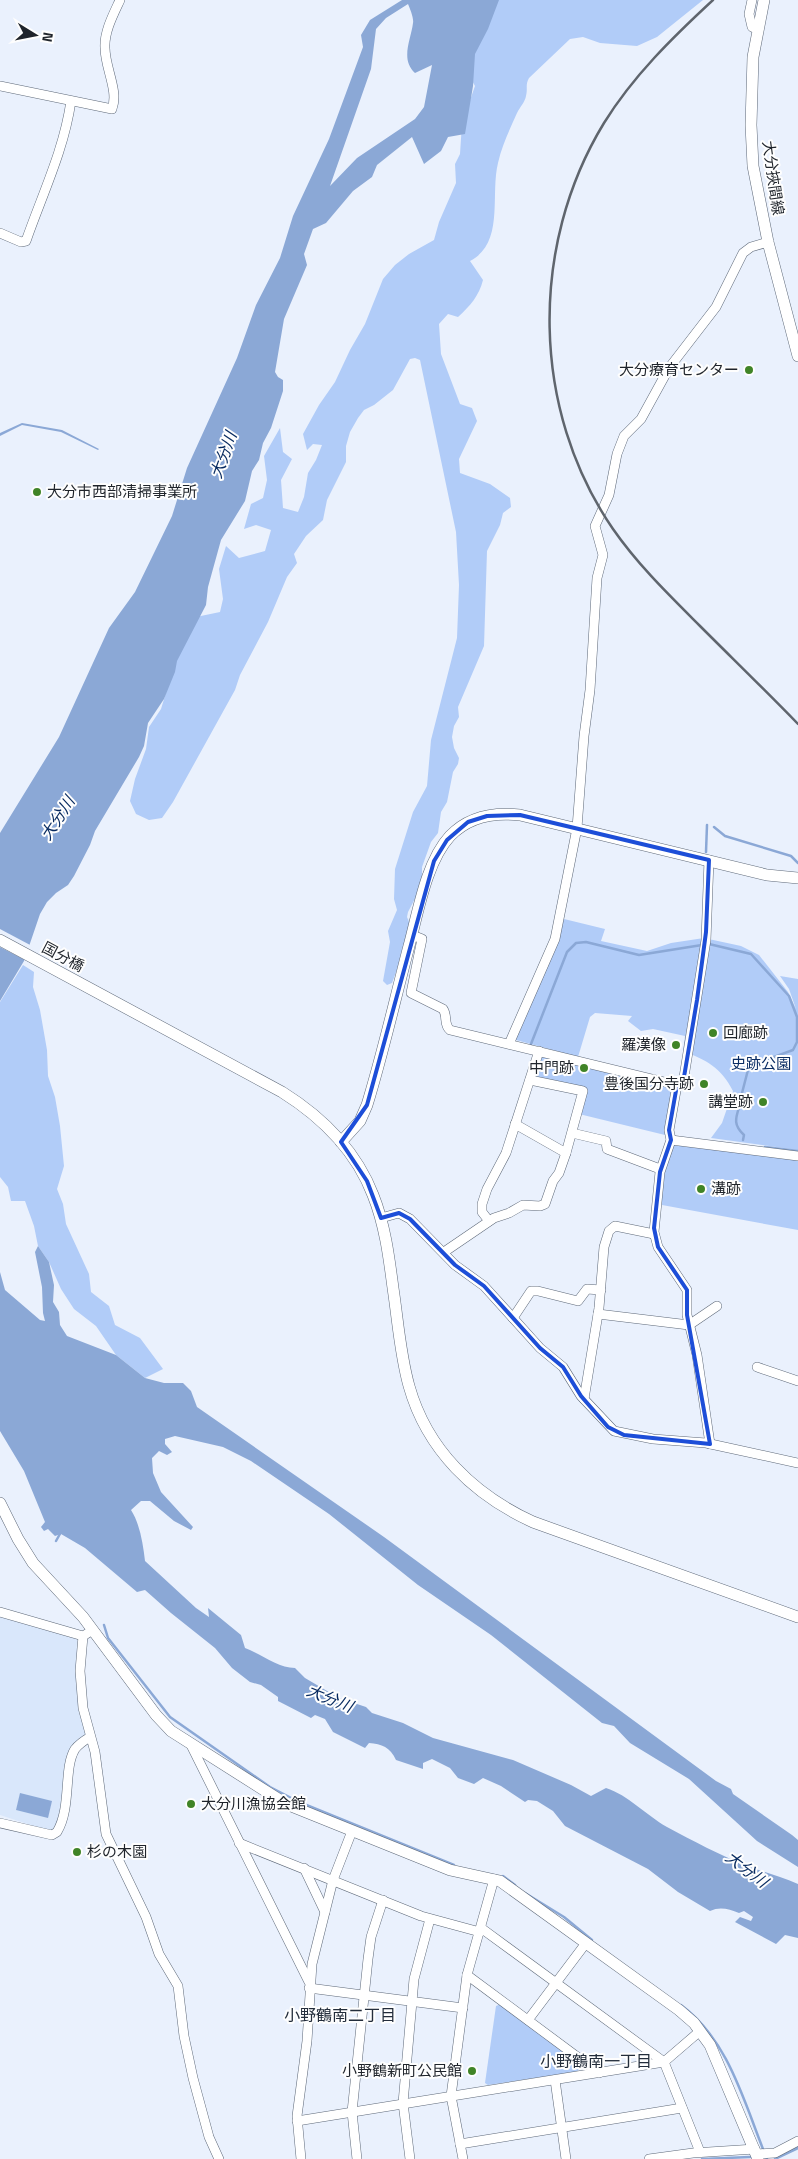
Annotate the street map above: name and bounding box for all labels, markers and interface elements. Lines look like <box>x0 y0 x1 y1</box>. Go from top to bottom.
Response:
north arrow <box>10 10 60 60</box>
text: N <box>37 31 59 44</box>
street label: 大分挾間線 <box>757 139 790 217</box>
place label: 大分療育センター <box>619 358 739 381</box>
marker: 大分療育センター <box>743 364 755 376</box>
water label: 大分川 <box>204 426 243 482</box>
place label: 大分市西部清掃事業所 <box>47 480 197 503</box>
marker: 大分市西部清掃事業所 <box>31 486 43 498</box>
water label: 大分川 <box>34 790 81 845</box>
street label: 国分橋 <box>38 936 89 977</box>
place label: 回廊跡 <box>723 1021 768 1044</box>
marker: 回廊跡 <box>707 1027 719 1039</box>
place label: 羅漢像 <box>621 1033 666 1056</box>
marker: 羅漢像 <box>670 1039 682 1051</box>
park label: 史跡公園 <box>731 1052 791 1075</box>
place label: 中門跡 <box>529 1056 574 1079</box>
marker: 中門跡 <box>578 1062 590 1074</box>
place label: 豊後国分寺跡 <box>604 1072 694 1095</box>
marker: 豊後国分寺跡 <box>698 1078 710 1090</box>
place label: 講堂跡 <box>708 1090 753 1113</box>
marker: 講堂跡 <box>757 1096 769 1108</box>
place label: 溝跡 <box>711 1177 741 1200</box>
marker: 溝跡 <box>695 1183 707 1195</box>
water label: 大分川 <box>303 1678 359 1719</box>
place label: 大分川漁協会館 <box>201 1792 306 1815</box>
marker: 大分川漁協会館 <box>185 1798 197 1810</box>
place label: 杉の木園 <box>87 1840 147 1863</box>
water label: 大分川 <box>721 1845 775 1894</box>
marker: 杉の木園 <box>71 1846 83 1858</box>
district label: 小野鶴南二丁目 <box>284 2003 396 2027</box>
district label: 小野鶴南一丁目 <box>540 2049 652 2073</box>
place label: 小野鶴新町公民館 <box>342 2059 462 2082</box>
marker: 小野鶴新町公民館 <box>466 2065 478 2077</box>

